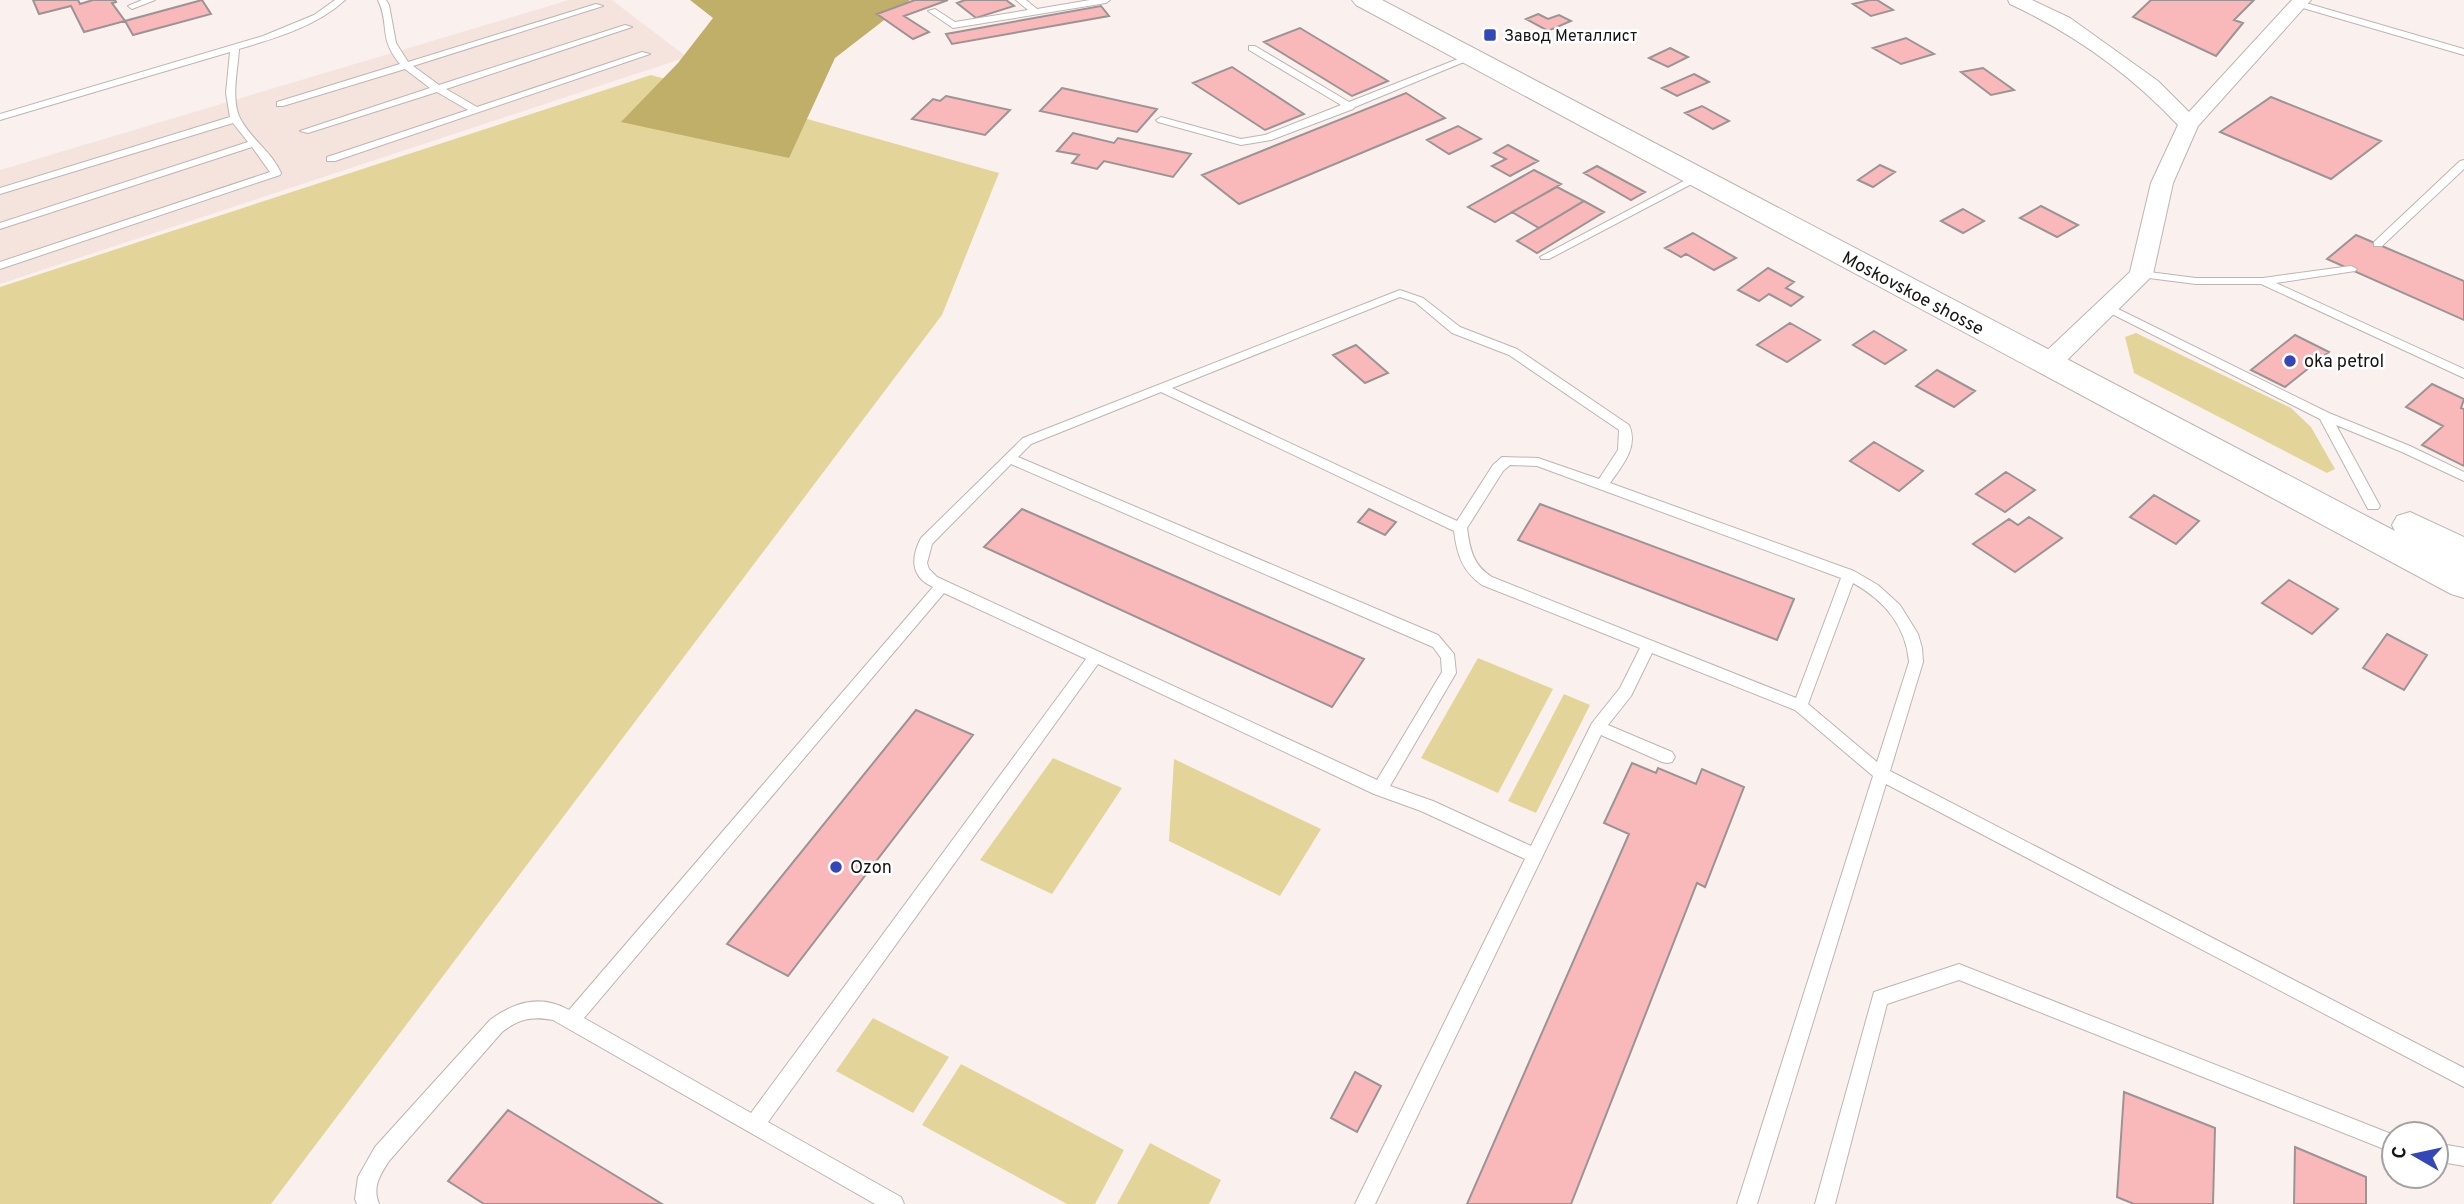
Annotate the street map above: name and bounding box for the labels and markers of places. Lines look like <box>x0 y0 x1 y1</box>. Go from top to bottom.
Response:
marker: Завод Металлист <box>1482 27 1498 43</box>
place label: Завод Металлист <box>1504 27 1637 47</box>
place label: oka petrol <box>2304 351 2384 374</box>
marker: oka petrol <box>2282 353 2298 369</box>
place label: Ozon <box>850 857 892 880</box>
marker: Ozon <box>828 859 844 875</box>

